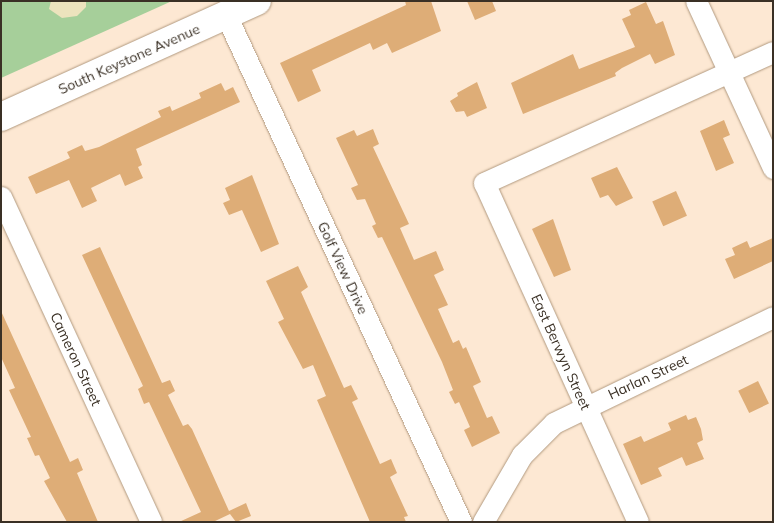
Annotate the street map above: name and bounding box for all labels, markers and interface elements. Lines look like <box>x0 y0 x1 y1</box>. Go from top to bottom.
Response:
street label: South Keystone Avenue <box>56 20 202 98</box>
street label: Golf View Drive <box>314 219 372 317</box>
street label: East Berwyn Street <box>528 292 594 412</box>
street label: Cameron Street <box>47 310 105 408</box>
street label: Harlan Street <box>605 351 691 403</box>

